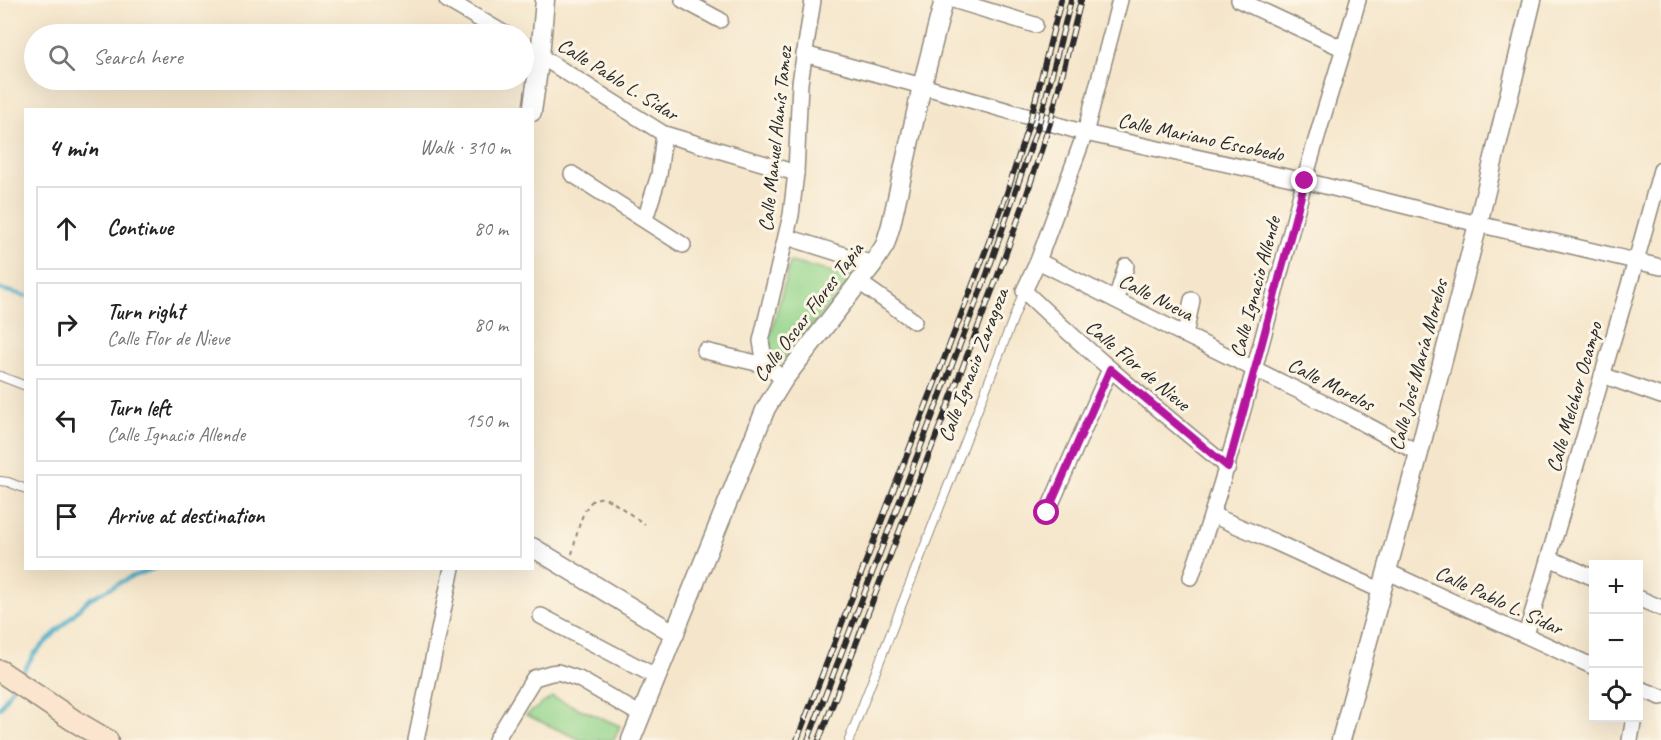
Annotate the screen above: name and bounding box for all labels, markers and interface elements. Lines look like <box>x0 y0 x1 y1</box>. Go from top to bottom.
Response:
search box <box>24 24 534 90</box>
street label: Calle Pablo L. Sidar <box>553 31 685 127</box>
icon: search <box>45 41 78 74</box>
text: Search here <box>93 43 183 71</box>
street label: Calle Manuel Alanís Tamez <box>752 44 798 233</box>
street label: Calle Mariano Escobedo <box>1116 107 1288 168</box>
text: 4 min <box>48 131 98 164</box>
text: Walk · 310 m <box>420 135 510 160</box>
route end <box>1291 167 1317 193</box>
icon: ahead <box>50 212 83 245</box>
street label: Calle Ignacio Allende <box>1224 212 1287 360</box>
text: Continue <box>107 214 173 242</box>
text: 80 m <box>474 216 508 241</box>
street label: Calle Oscar Flores Tapia <box>747 236 870 387</box>
street label: Calle Nueva <box>1114 267 1199 327</box>
street label: Calle José María Morelos <box>1383 275 1454 453</box>
street label: Calle Ignacio Zaragoza <box>932 282 1015 445</box>
text: Turn right <box>107 298 184 326</box>
icon: right <box>50 308 83 341</box>
text: 80 m <box>474 312 508 337</box>
street label: Calle Flor de Nieve <box>1080 314 1197 418</box>
street label: Calle Melchor Ocampo <box>1540 317 1608 475</box>
text: Calle Flor de Nieve <box>107 326 230 351</box>
street label: Calle Morelos <box>1284 351 1380 418</box>
text: Turn left <box>107 394 171 422</box>
icon: left <box>50 404 83 437</box>
text: 150 m <box>465 408 508 433</box>
text: Calle Ignacio Allende <box>107 422 245 447</box>
route start <box>1033 499 1059 525</box>
icon: arrive <box>50 500 83 533</box>
text: Arrive at destination <box>107 502 264 530</box>
street label: Calle Pablo L. Sidar <box>1431 559 1568 641</box>
map controls <box>1589 560 1643 722</box>
button: + <box>1589 560 1643 614</box>
button: − <box>1589 614 1643 668</box>
button: locate <box>1589 668 1643 722</box>

